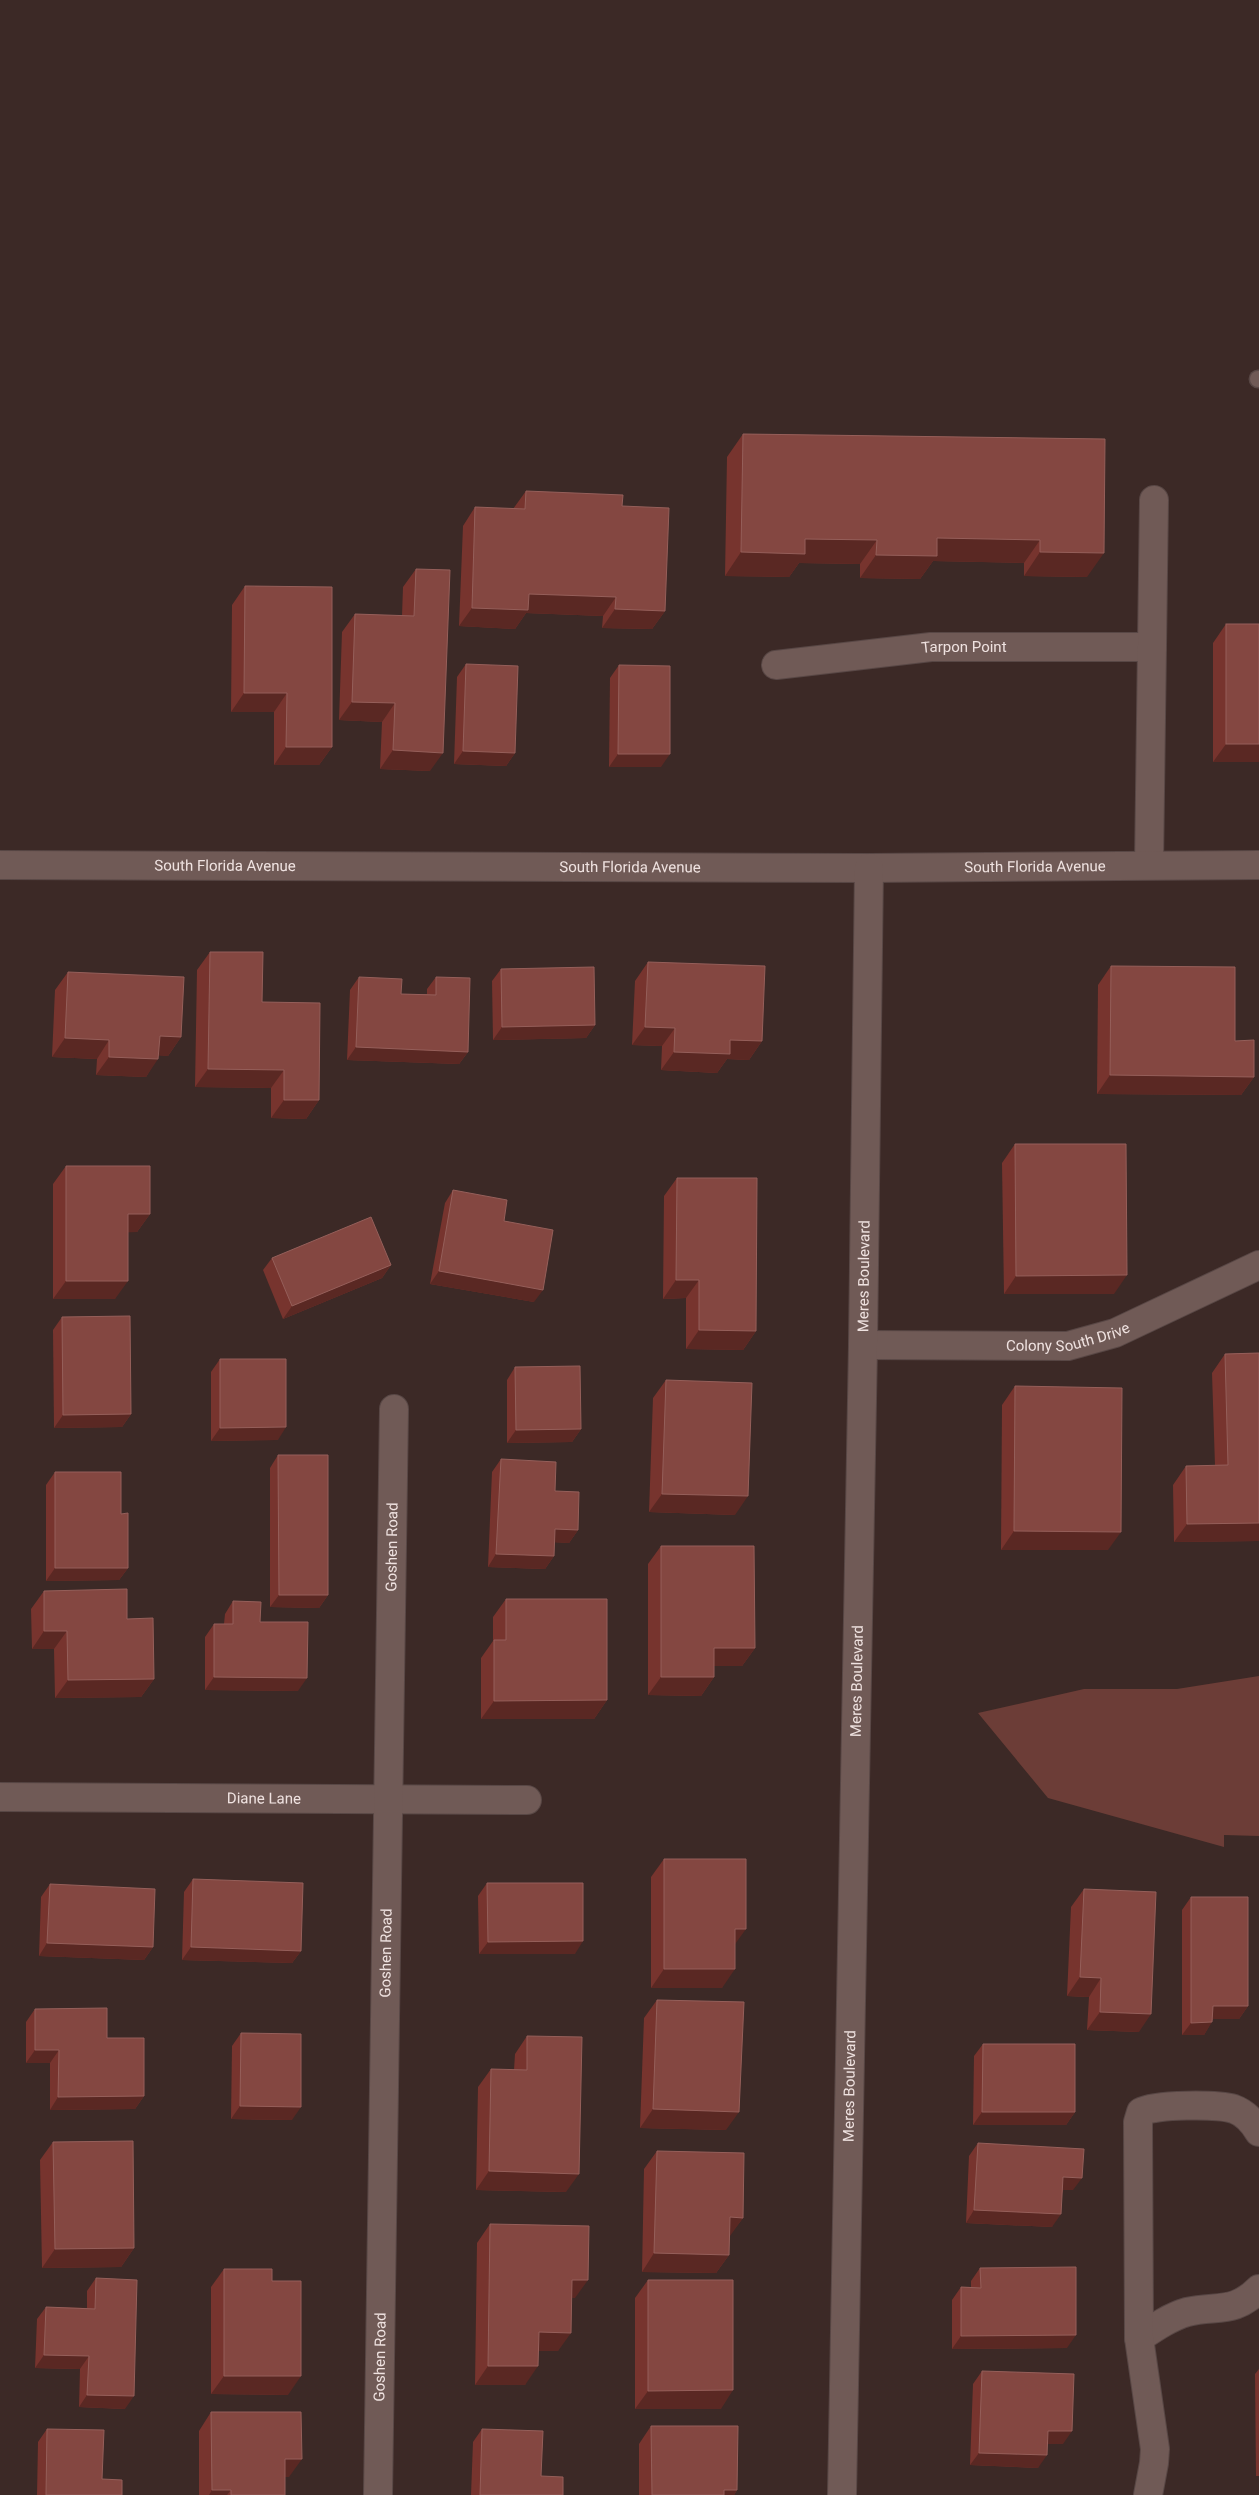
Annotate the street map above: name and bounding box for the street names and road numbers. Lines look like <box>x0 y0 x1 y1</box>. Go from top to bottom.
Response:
street label: Tarpon Point <box>920 638 1007 657</box>
street label: South Florida Avenue <box>154 857 296 875</box>
street label: South Florida Avenue <box>964 857 1106 876</box>
street label: South Florida Avenue <box>559 858 701 876</box>
street label: Meres Boulevard <box>854 1220 874 1332</box>
street label: Colony South Drive <box>1006 1318 1133 1356</box>
street label: Goshen Road <box>382 1502 402 1592</box>
street label: Meres Boulevard <box>847 1625 867 1737</box>
street label: Diane Lane <box>227 1789 301 1808</box>
street label: Goshen Road <box>376 1908 396 1998</box>
street label: Meres Boulevard <box>839 2030 859 2142</box>
street label: Goshen Road <box>370 2312 390 2402</box>

